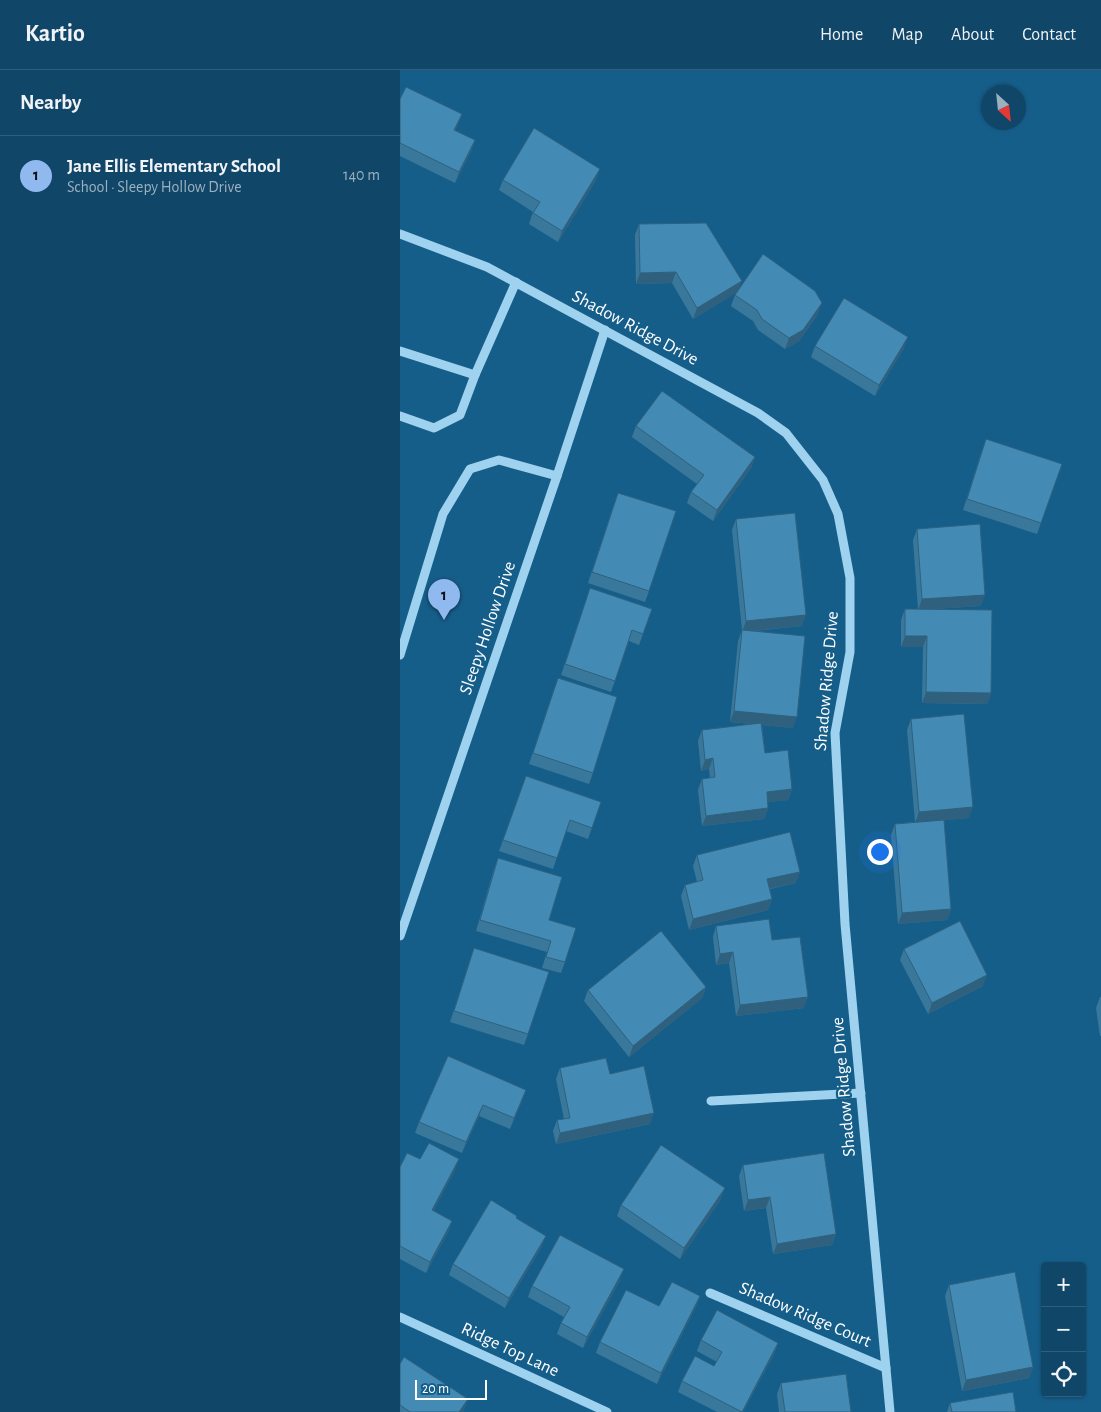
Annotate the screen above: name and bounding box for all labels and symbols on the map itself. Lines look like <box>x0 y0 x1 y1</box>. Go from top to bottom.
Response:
north arrow <box>981 85 1026 130</box>
street label: Shadow Ridge Drive <box>569 287 701 369</box>
street label: Sleepy Hollow Drive <box>457 559 519 697</box>
pin: 1 <box>428 579 460 620</box>
street label: Shadow Ridge Drive <box>812 610 842 752</box>
your location <box>867 839 893 865</box>
street label: Shadow Ridge Drive <box>829 1016 859 1158</box>
street label: Shadow Ridge Court <box>737 1279 874 1351</box>
street label: Ridge Top Lane <box>458 1320 562 1380</box>
scale bar <box>415 1377 488 1400</box>

